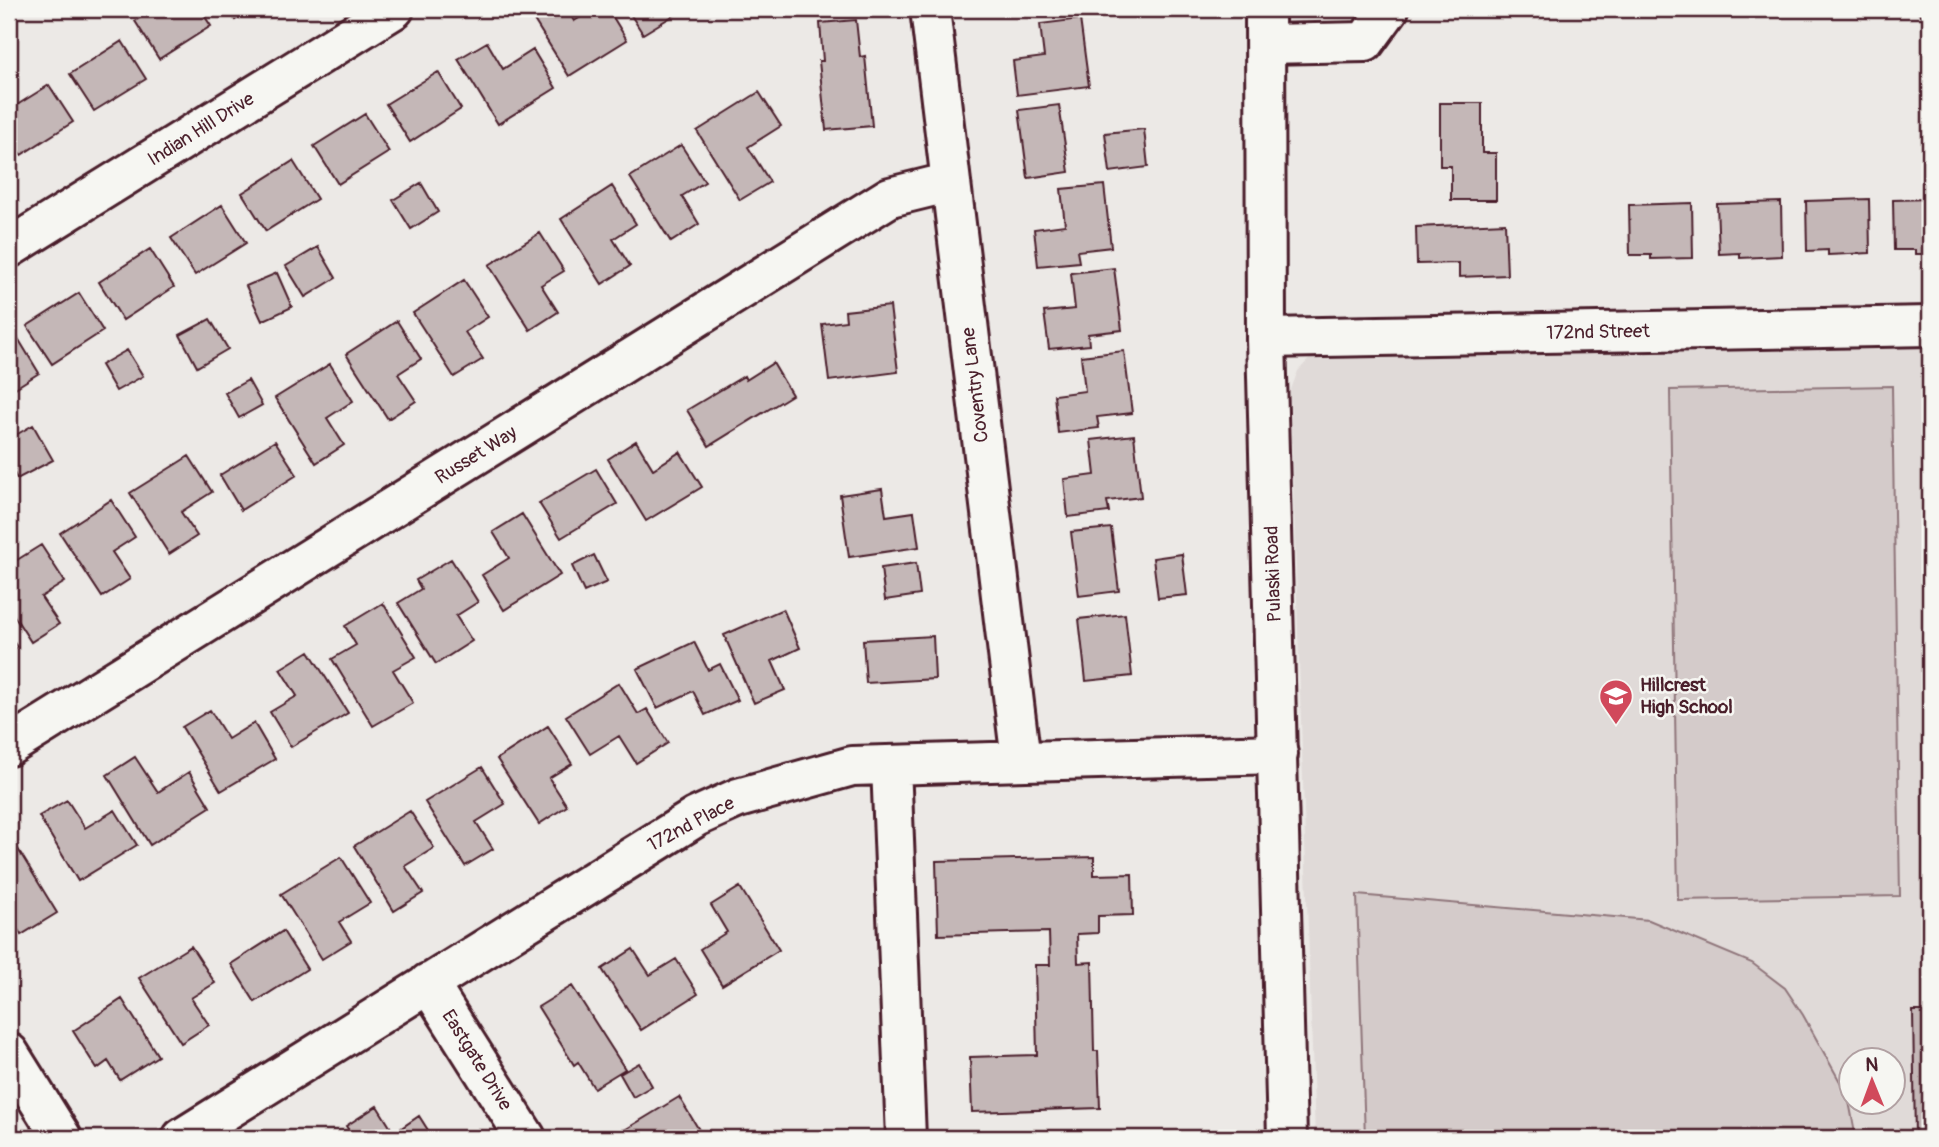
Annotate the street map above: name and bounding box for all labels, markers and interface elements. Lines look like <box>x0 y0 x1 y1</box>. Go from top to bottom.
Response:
street label: Indian Hill Drive <box>143 86 259 171</box>
street label: 172nd Street <box>1546 319 1650 345</box>
street label: Coventry Lane <box>956 325 994 444</box>
street label: Russet Way <box>431 420 521 490</box>
street label: Pulaski Road <box>1259 525 1287 623</box>
place label: Hillcrest High School <box>1640 673 1733 719</box>
school or university icon: Hillcrest High School <box>1597 677 1635 726</box>
street label: 172nd Place <box>643 791 739 857</box>
street label: Eastgate Drive <box>437 1005 518 1115</box>
north arrow <box>1838 1046 1908 1116</box>
text: N <box>1865 1053 1878 1077</box>

